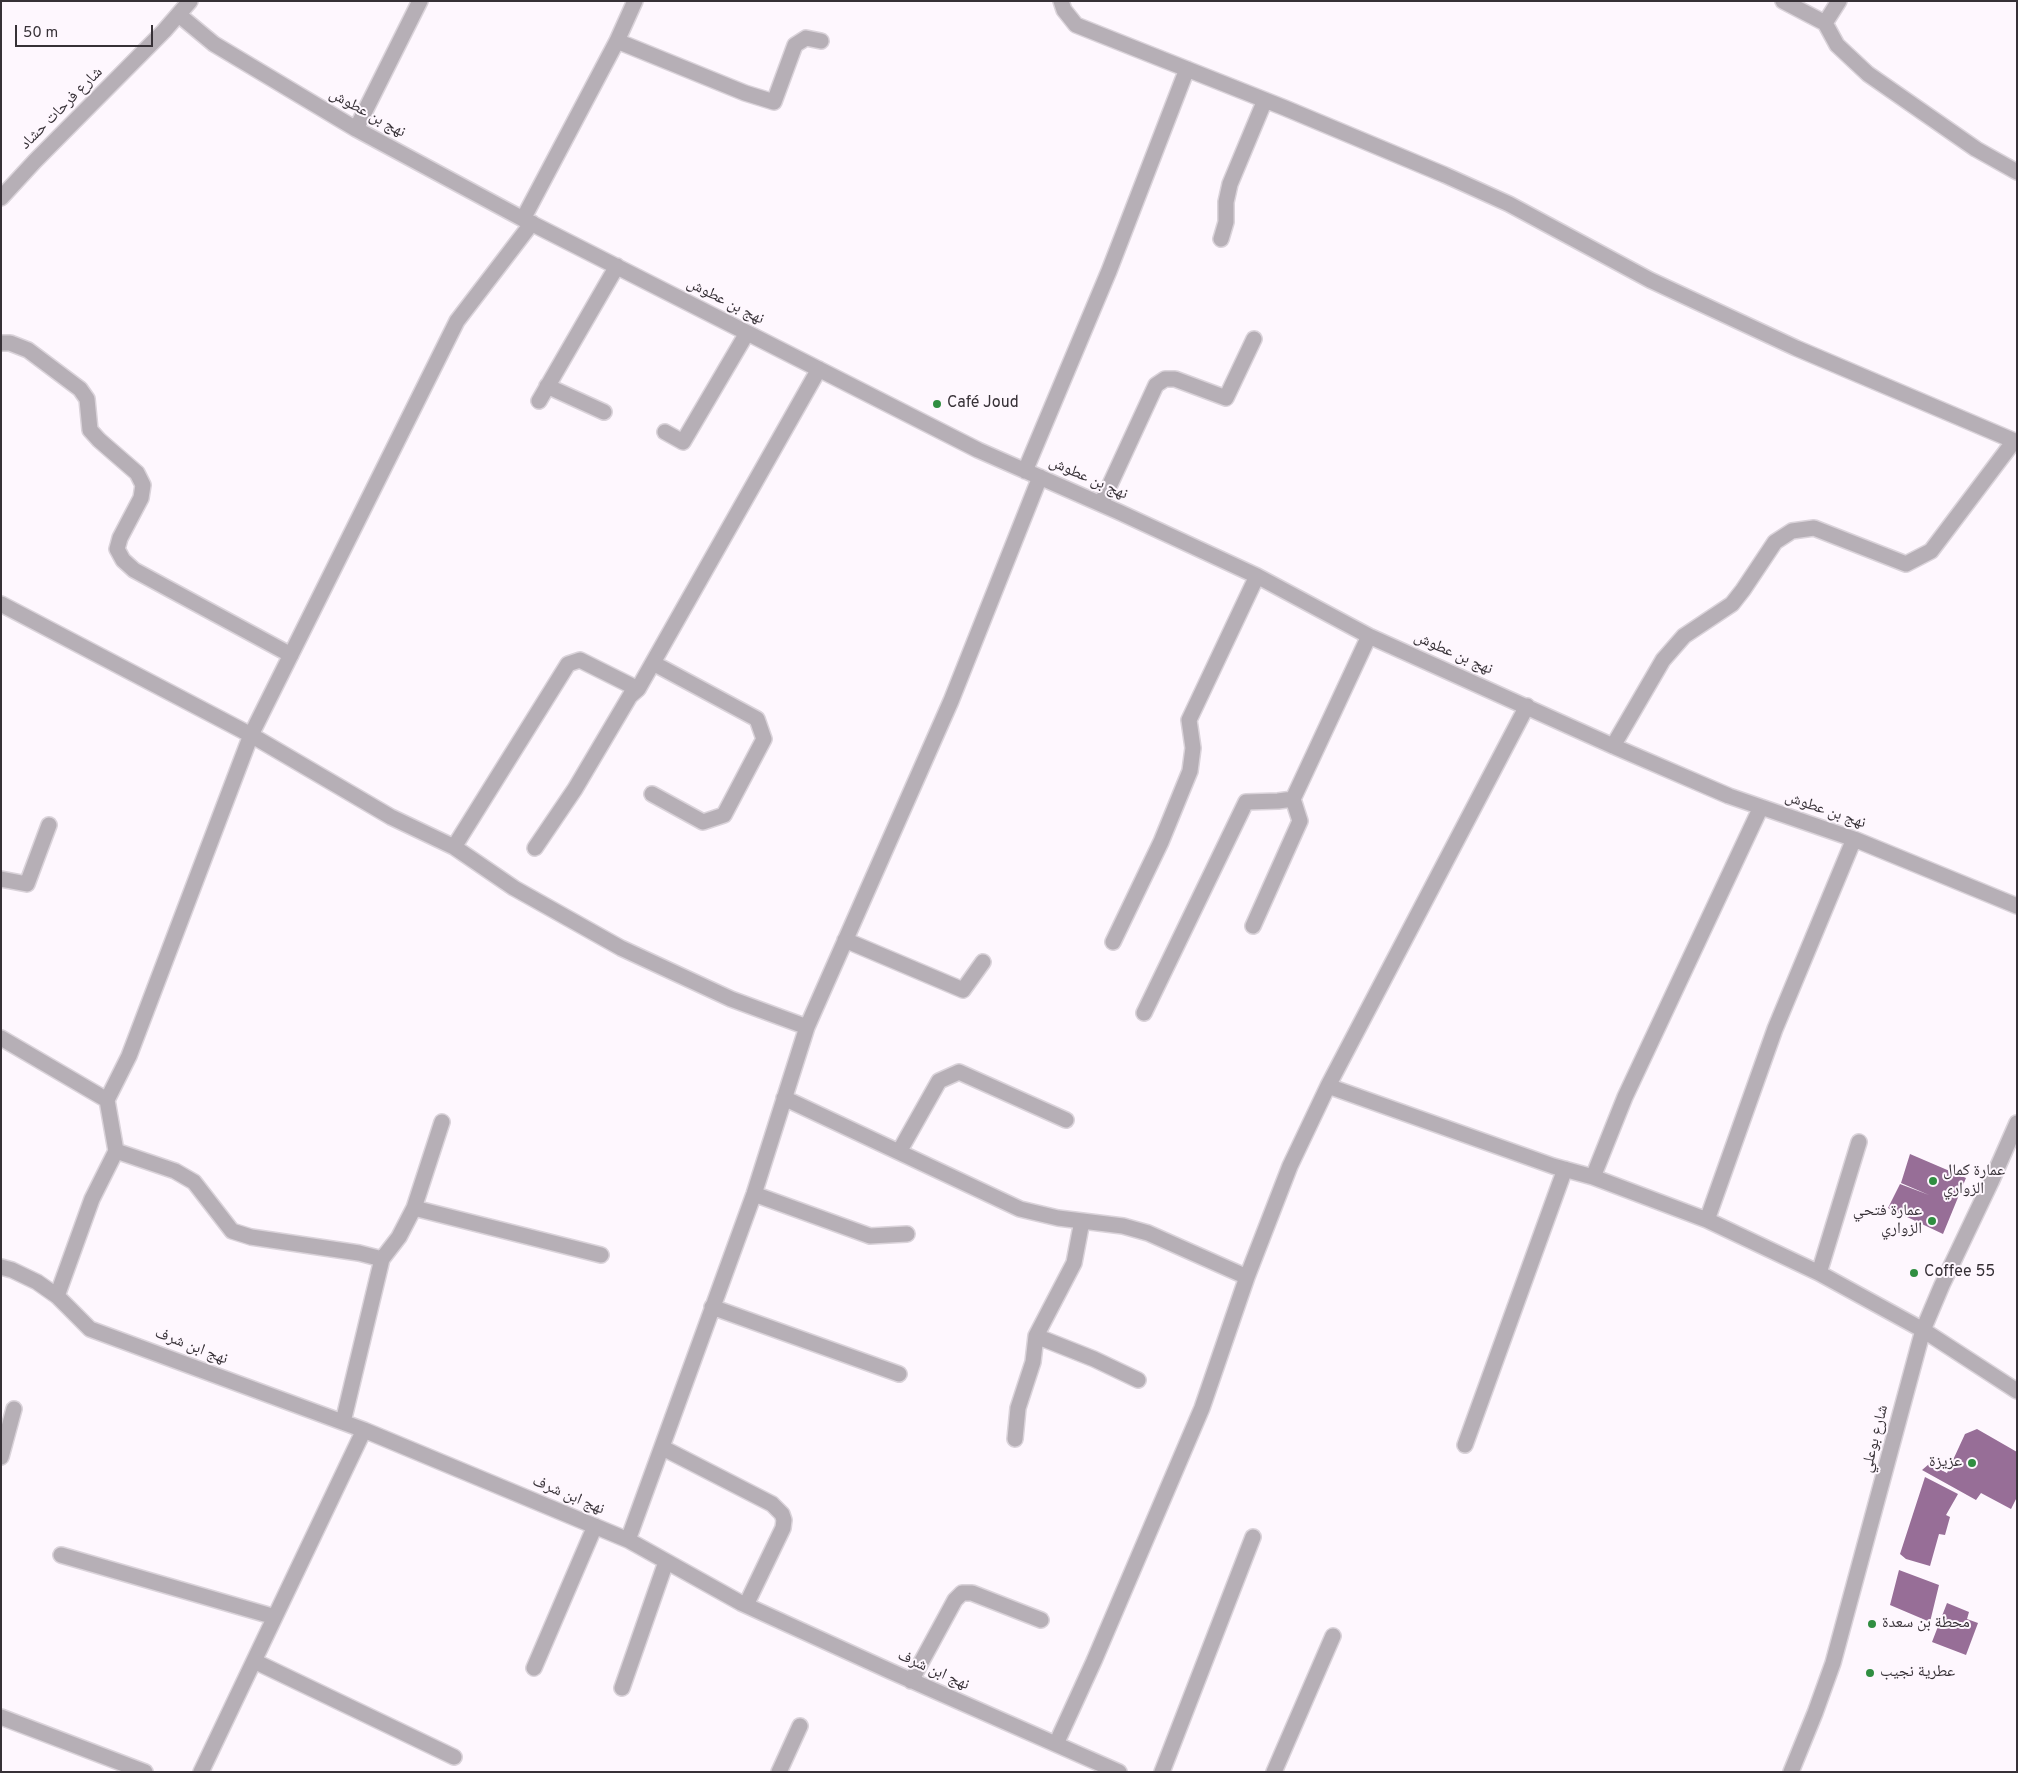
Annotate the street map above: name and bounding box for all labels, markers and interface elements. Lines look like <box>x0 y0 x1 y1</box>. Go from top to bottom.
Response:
scale bar <box>18 15 155 47</box>
text: 50 m <box>23 24 58 43</box>
street label: شارع فرحات حشاد <box>17 64 107 154</box>
street label: نهج بن عطوش <box>325 85 409 143</box>
street label: نهج بن عطوش <box>683 274 767 330</box>
place label: Café Joud <box>947 394 1019 414</box>
marker: Café Joud <box>931 398 943 410</box>
street label: نهج بن عطوش <box>1046 453 1130 505</box>
street label: نهج بن عطوش <box>1411 628 1495 680</box>
street label: نهج بن عطوش <box>1782 788 1868 834</box>
place label: عمارة كمال الزواري <box>1943 1162 2005 1200</box>
marker: عمارة كمال الزواري <box>1927 1175 1939 1187</box>
place label: عمارة فتحي الزواري <box>1853 1202 1922 1240</box>
marker: عمارة فتحي الزواري <box>1926 1215 1938 1227</box>
place label: Coffee 55 <box>1924 1263 1995 1283</box>
marker: Coffee 55 <box>1908 1267 1920 1279</box>
street label: نهج ابن شرف <box>152 1324 230 1370</box>
street label: شارع بوعلي <box>1858 1403 1894 1475</box>
place label: عزيزة <box>1929 1453 1962 1473</box>
marker: عزيزة <box>1966 1457 1978 1469</box>
street label: نهج ابن شرف <box>529 1472 607 1520</box>
place label: محطة بن سعدة <box>1882 1614 1970 1634</box>
marker: محطة بن سعدة <box>1866 1618 1878 1630</box>
street label: نهج ابن شرف <box>894 1647 972 1695</box>
place label: عطرية نجيب <box>1880 1663 1955 1683</box>
marker: عطرية نجيب <box>1864 1667 1876 1679</box>

